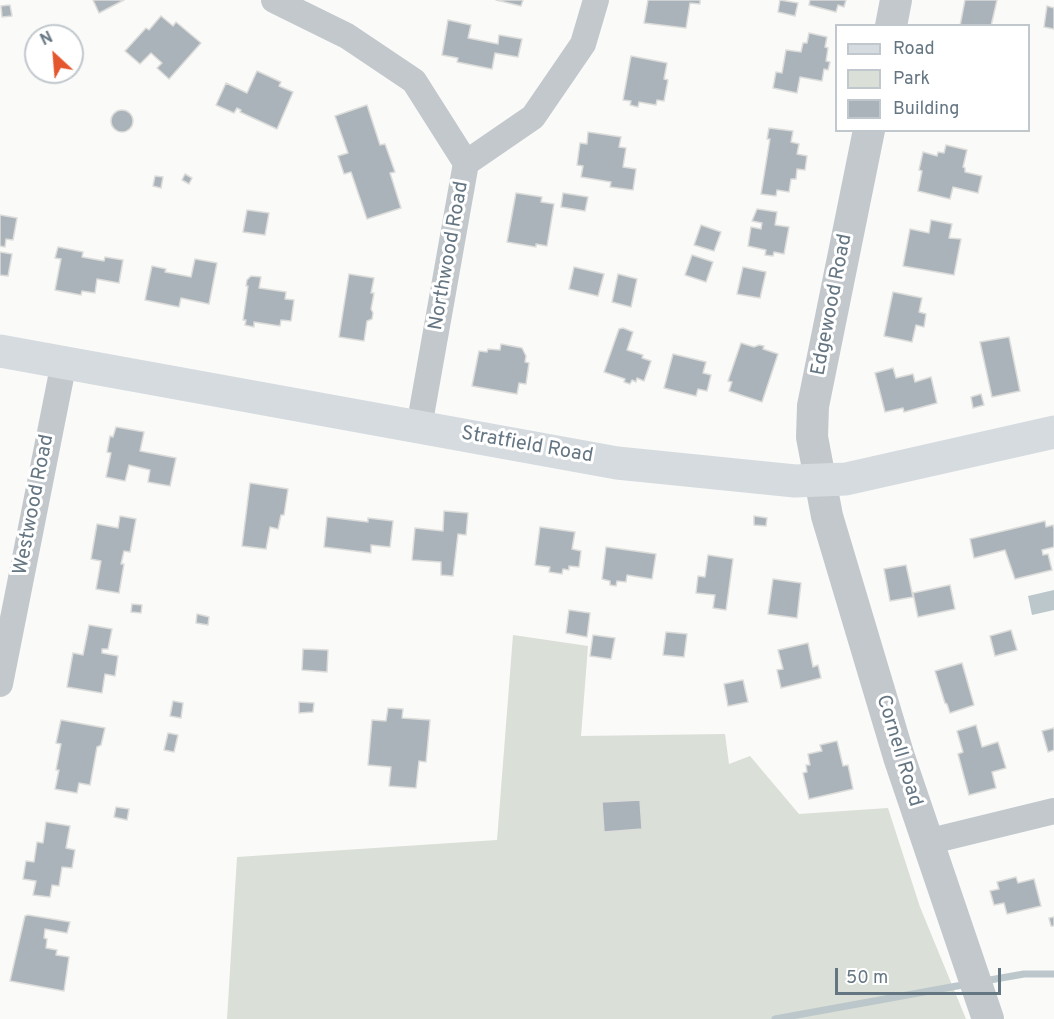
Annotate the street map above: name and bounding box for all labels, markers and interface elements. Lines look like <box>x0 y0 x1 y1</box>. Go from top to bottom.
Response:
north arrow <box>24 24 84 84</box>
legend <box>835 24 1030 132</box>
text: N <box>37 28 57 51</box>
text: Road <box>893 38 935 61</box>
text: Park <box>893 68 930 91</box>
text: Building <box>893 98 959 121</box>
street label: Northwood Road <box>425 180 475 332</box>
street label: Edgewood Road <box>808 232 858 378</box>
street label: Stratfield Road <box>459 423 595 469</box>
street label: Westwood Road <box>10 433 60 577</box>
street label: Cornell Road <box>870 692 926 810</box>
scale bar <box>838 956 1004 994</box>
text: 50 m <box>846 967 888 990</box>

